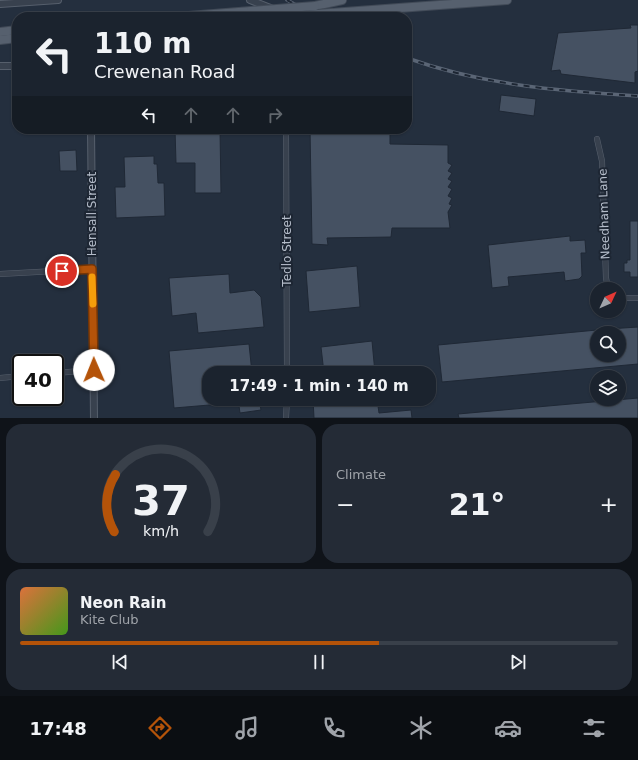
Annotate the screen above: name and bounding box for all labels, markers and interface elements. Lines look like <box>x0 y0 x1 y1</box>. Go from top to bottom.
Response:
text: 110 m <box>94 27 191 60</box>
icon: left <box>28 28 80 80</box>
text: Crewenan Road <box>94 61 235 82</box>
icon: left <box>138 104 160 126</box>
icon: ahead <box>180 104 202 126</box>
icon: ahead <box>222 104 244 126</box>
icon: right <box>264 104 286 126</box>
street label: Needham Lane <box>595 168 613 260</box>
street label: Hensall Street <box>85 171 99 256</box>
street label: Tedlo Street <box>280 215 294 288</box>
pin <box>45 254 79 288</box>
icon: arrive <box>51 260 73 282</box>
north arrow <box>590 282 626 318</box>
map controls <box>590 282 626 406</box>
button: search <box>590 326 626 362</box>
position arrow <box>73 349 115 391</box>
speed limit sign: 40 <box>12 354 64 406</box>
button: layers <box>590 370 626 406</box>
text: 17:49 · 1 min · 140 m <box>229 377 409 395</box>
text: Climate <box>336 467 386 482</box>
text: 37 <box>132 475 190 524</box>
text: 21° <box>449 487 505 522</box>
text: − <box>336 492 354 517</box>
text: + <box>600 492 618 517</box>
text: km/h <box>143 522 179 538</box>
text: Neon Rain <box>80 594 166 612</box>
text: Kite Club <box>80 612 139 627</box>
icon: previous <box>109 651 131 673</box>
icon: pause <box>308 651 330 673</box>
icon: next <box>507 651 529 673</box>
icon: directions <box>146 714 174 742</box>
icon: music <box>233 714 261 742</box>
icon: phone <box>320 714 348 742</box>
icon: climate <box>407 714 435 742</box>
icon: car <box>494 714 522 742</box>
icon: filters <box>580 714 608 742</box>
text: 17:48 <box>29 718 87 739</box>

